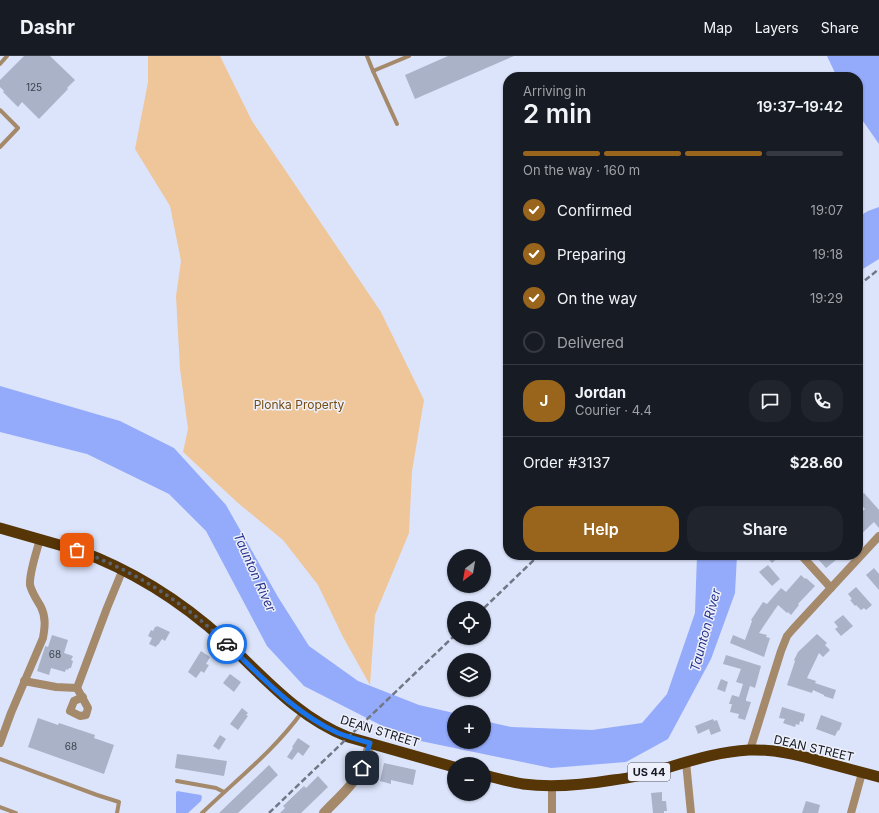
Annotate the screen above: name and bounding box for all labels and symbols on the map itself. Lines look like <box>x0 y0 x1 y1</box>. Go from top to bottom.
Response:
house number: 125 <box>26 81 42 93</box>
park label: Plonka Property <box>254 397 345 412</box>
water label: Taunton River <box>230 530 280 615</box>
pin <box>60 533 94 567</box>
north arrow <box>447 549 491 593</box>
water label: Taunton River <box>686 586 724 673</box>
courier <box>207 624 247 664</box>
house number: 68 <box>49 648 61 660</box>
street label: DEAN STREET <box>339 712 422 750</box>
street label: DEAN STREET <box>772 731 856 765</box>
house number: 68 <box>65 740 77 752</box>
pin <box>345 751 379 785</box>
road number: US 44 <box>628 763 670 781</box>

